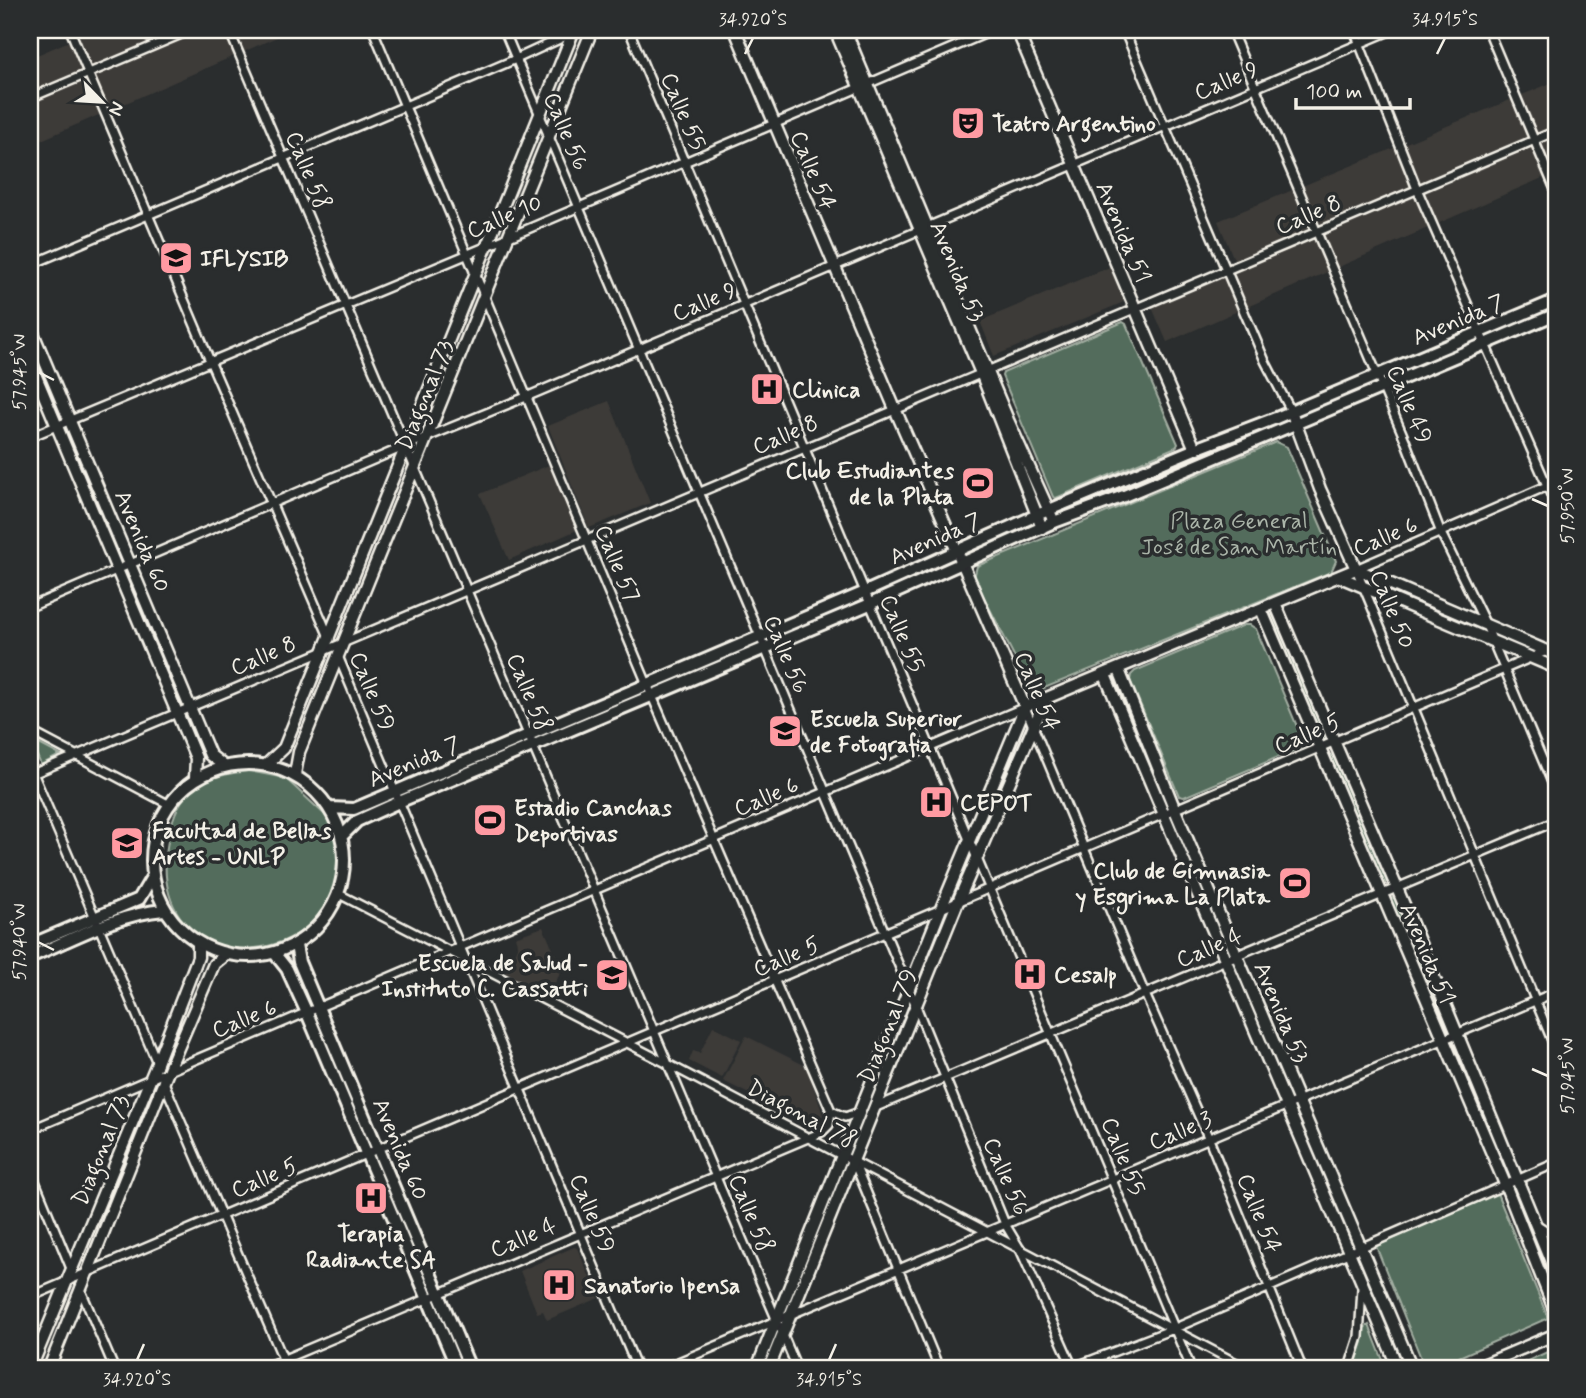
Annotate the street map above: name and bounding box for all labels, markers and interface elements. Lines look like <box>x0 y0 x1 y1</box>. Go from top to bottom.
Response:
text: 34.920°S <box>719 8 787 32</box>
text: 34.915°S <box>1412 8 1478 32</box>
street label: Calle 9 <box>1190 55 1263 109</box>
north arrow <box>66 66 136 136</box>
scale bar <box>1296 66 1409 110</box>
street label: Calle 55 <box>652 68 712 155</box>
text: 100 m <box>1306 78 1362 106</box>
street label: Calle 56 <box>535 88 595 175</box>
text: N <box>102 98 130 120</box>
theatre icon: Teatro Argentino <box>949 104 987 142</box>
place label: Teatro Argentino <box>992 110 1156 143</box>
street label: Calle 58 <box>277 127 337 214</box>
street label: Calle 54 <box>782 127 842 215</box>
street label: Avenida 51 <box>1087 178 1157 288</box>
street label: Calle 10 <box>463 189 547 247</box>
street label: Calle 8 <box>1271 189 1346 243</box>
street label: Avenida 53 <box>921 217 991 327</box>
school or university icon: IFLYSIB <box>157 239 195 277</box>
place label: IFLYSIB <box>200 245 289 275</box>
street label: Calle 9 <box>668 276 741 330</box>
street label: Avenida 7 <box>1408 288 1509 354</box>
text: 57.945°W <box>8 334 32 410</box>
street label: Diagonal 73 <box>390 336 464 456</box>
street label: Calle 49 <box>1378 361 1438 449</box>
hospital icon: Clinica <box>748 370 786 408</box>
place label: Clinica <box>792 376 860 406</box>
street label: Calle 8 <box>748 409 823 463</box>
place label: Club Estudiantes de la Plata <box>785 457 955 513</box>
sports icon: Club Estudiantes de la Plata <box>959 464 997 502</box>
text: 57.950°W <box>1556 468 1580 544</box>
street label: Avenida 60 <box>106 486 176 598</box>
street label: Avenida 7 <box>885 506 986 573</box>
park label: Plaza General José de San Martín <box>1141 507 1337 563</box>
street label: Calle 6 <box>1349 511 1423 565</box>
street label: Calle 57 <box>587 521 646 607</box>
street label: Calle 50 <box>1362 566 1421 654</box>
street label: Calle 55 <box>871 590 931 677</box>
street label: Calle 56 <box>755 611 815 698</box>
street label: Calle 8 <box>226 630 301 684</box>
street label: Calle 59 <box>341 648 401 736</box>
street label: Calle 54 <box>1006 648 1066 736</box>
street label: Calle 58 <box>498 649 558 736</box>
place label: Escuela Superior de Fotografia <box>810 705 963 761</box>
street label: Calle 5 <box>1270 707 1346 762</box>
school or university icon: Escuela Superior de Fotografia <box>766 712 804 750</box>
street label: Avenida 7 <box>364 730 465 796</box>
street label: Calle 6 <box>730 771 804 825</box>
hospital icon: CEPOT <box>917 783 955 821</box>
place label: CEPOT <box>960 789 1033 819</box>
place label: Estadio Canchas Deportivas <box>514 794 672 850</box>
sports icon: Estadio Canchas Deportivas <box>471 801 509 839</box>
place label: Facultad de Bellas Artes - UNLP <box>152 817 332 873</box>
school or university icon: Facultad de Bellas Artes - UNLP <box>108 824 146 862</box>
place label: Club de Gimnasia y Esgrima La Plata <box>1075 857 1271 915</box>
sports icon: Club de Gimnasia y Esgrima La Plata <box>1276 864 1314 902</box>
street label: Avenida 51 <box>1391 899 1461 1009</box>
text: 57.940°W <box>8 903 32 981</box>
street label: Calle 4 <box>1172 922 1247 976</box>
street label: Calle 5 <box>749 930 825 985</box>
place label: Escuela de Salud - Instituto C. Cassatti <box>381 949 588 1005</box>
hospital icon: Cesalp <box>1011 955 1049 993</box>
school or university icon: Escuela de Salud - Instituto C. Cassatti <box>593 956 631 994</box>
street label: Avenida 53 <box>1245 958 1315 1068</box>
place label: Cesalp <box>1054 961 1117 991</box>
street label: Diagonal 79 <box>852 965 927 1089</box>
street label: Calle 6 <box>208 993 282 1046</box>
text: 57.945°W <box>1556 1038 1580 1114</box>
street label: Diagonal 78 <box>740 1073 861 1158</box>
street label: Diagonal 73 <box>66 1091 140 1211</box>
street label: Avenida 60 <box>364 1094 434 1206</box>
street label: Calle 3 <box>1145 1105 1217 1159</box>
street label: Calle 55 <box>1093 1113 1151 1200</box>
street label: Calle 56 <box>975 1133 1036 1220</box>
street label: Calle 5 <box>227 1151 303 1206</box>
street label: Calle 54 <box>1229 1169 1288 1258</box>
street label: Calle 59 <box>561 1170 621 1258</box>
street label: Calle 58 <box>720 1170 780 1257</box>
hospital icon: Terapia Radiante SA <box>352 1179 390 1217</box>
street label: Calle 4 <box>486 1212 561 1266</box>
place label: Terapia Radiante SA <box>306 1220 436 1276</box>
hospital icon: Sanatorio Ipensa <box>540 1266 578 1304</box>
place label: Sanatorio Ipensa <box>584 1272 740 1302</box>
text: 34.920°S <box>103 1368 171 1392</box>
text: 34.915°S <box>796 1368 862 1392</box>

